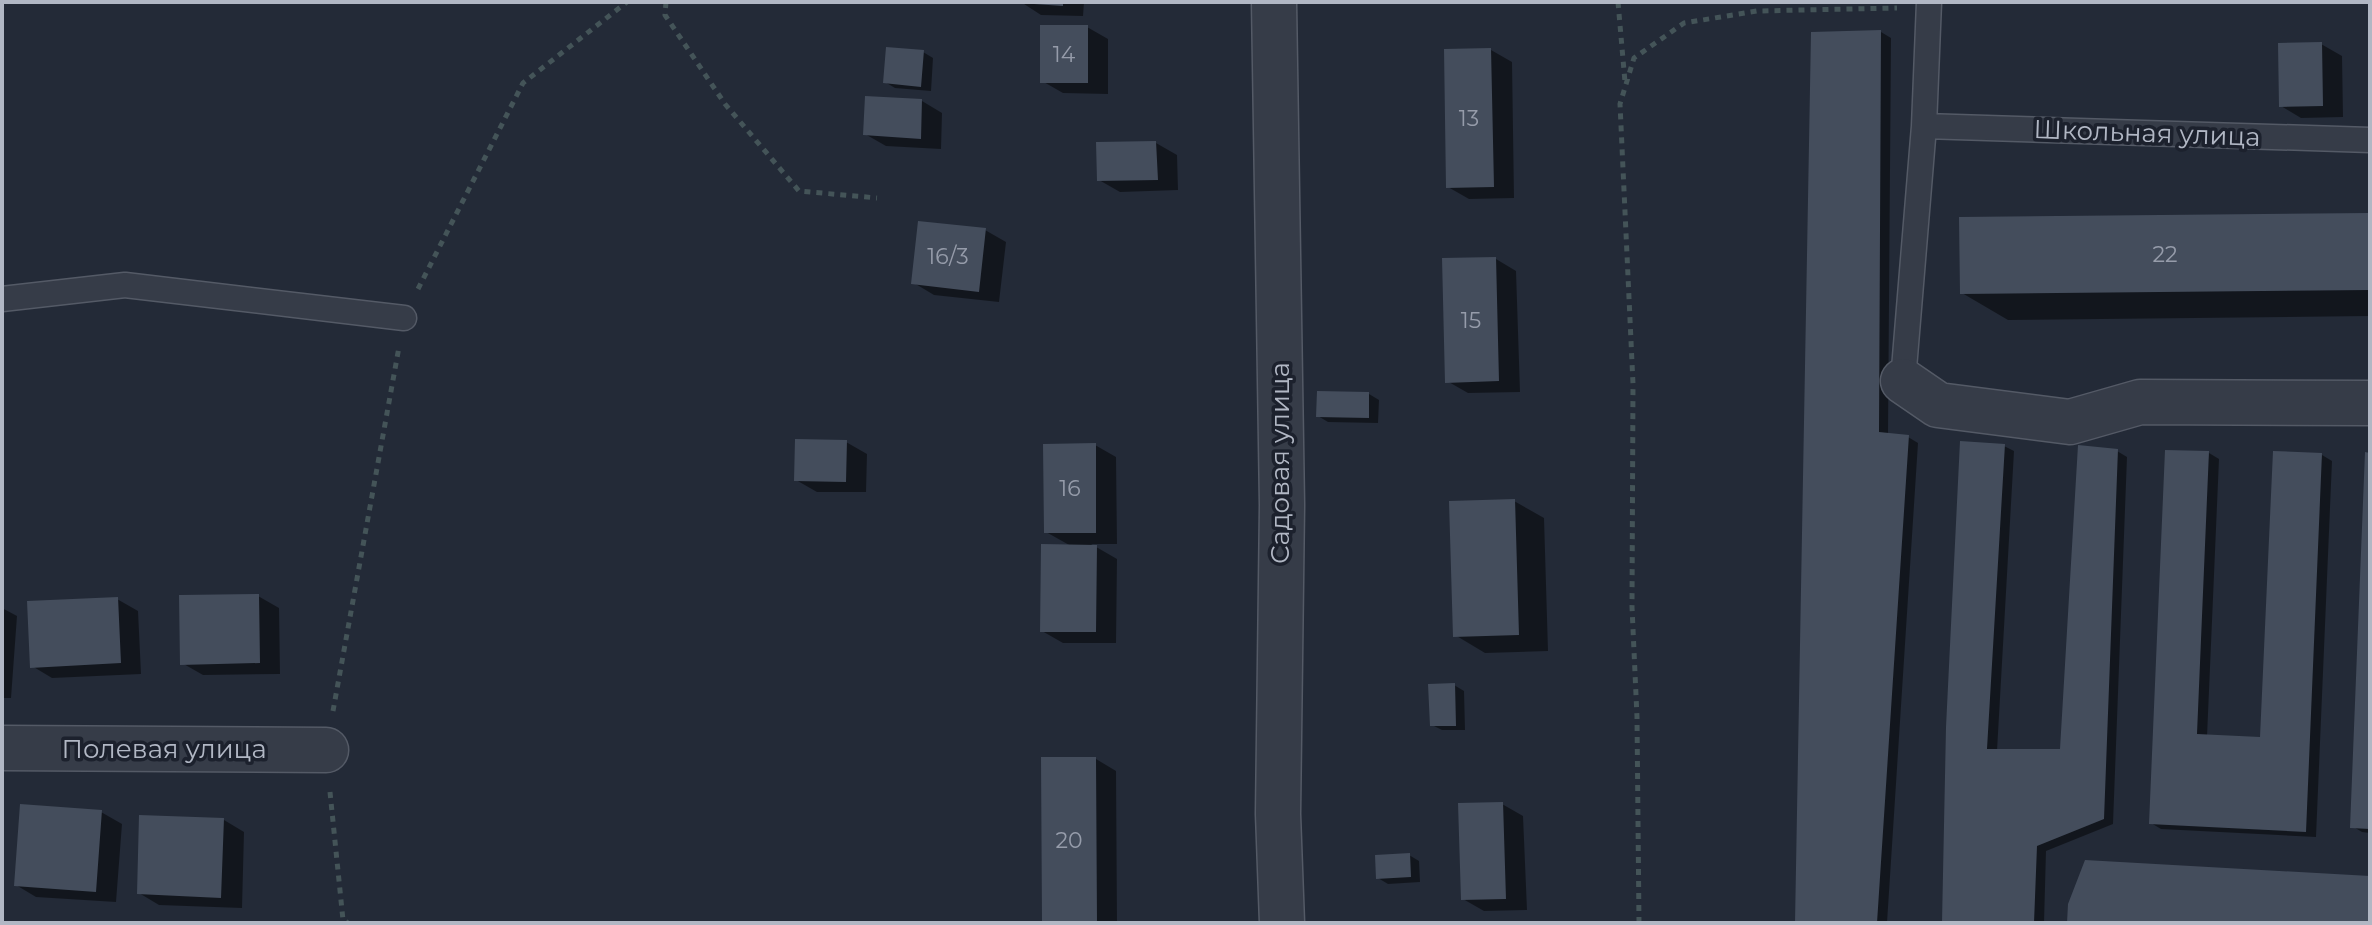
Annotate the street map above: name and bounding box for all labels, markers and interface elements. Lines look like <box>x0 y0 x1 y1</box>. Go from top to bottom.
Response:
house number: 14 <box>1053 41 1076 68</box>
house number: 13 <box>1459 105 1479 132</box>
street label: Школьная улица <box>2033 113 2261 153</box>
house number: 22 <box>2153 241 2178 268</box>
house number: 16/3 <box>927 243 969 270</box>
house number: 15 <box>1461 307 1481 334</box>
street label: Садовая улица <box>1264 362 1296 564</box>
house number: 16 <box>1059 475 1081 502</box>
street label: Полевая улица <box>61 733 267 765</box>
house number: 20 <box>1055 827 1083 854</box>

